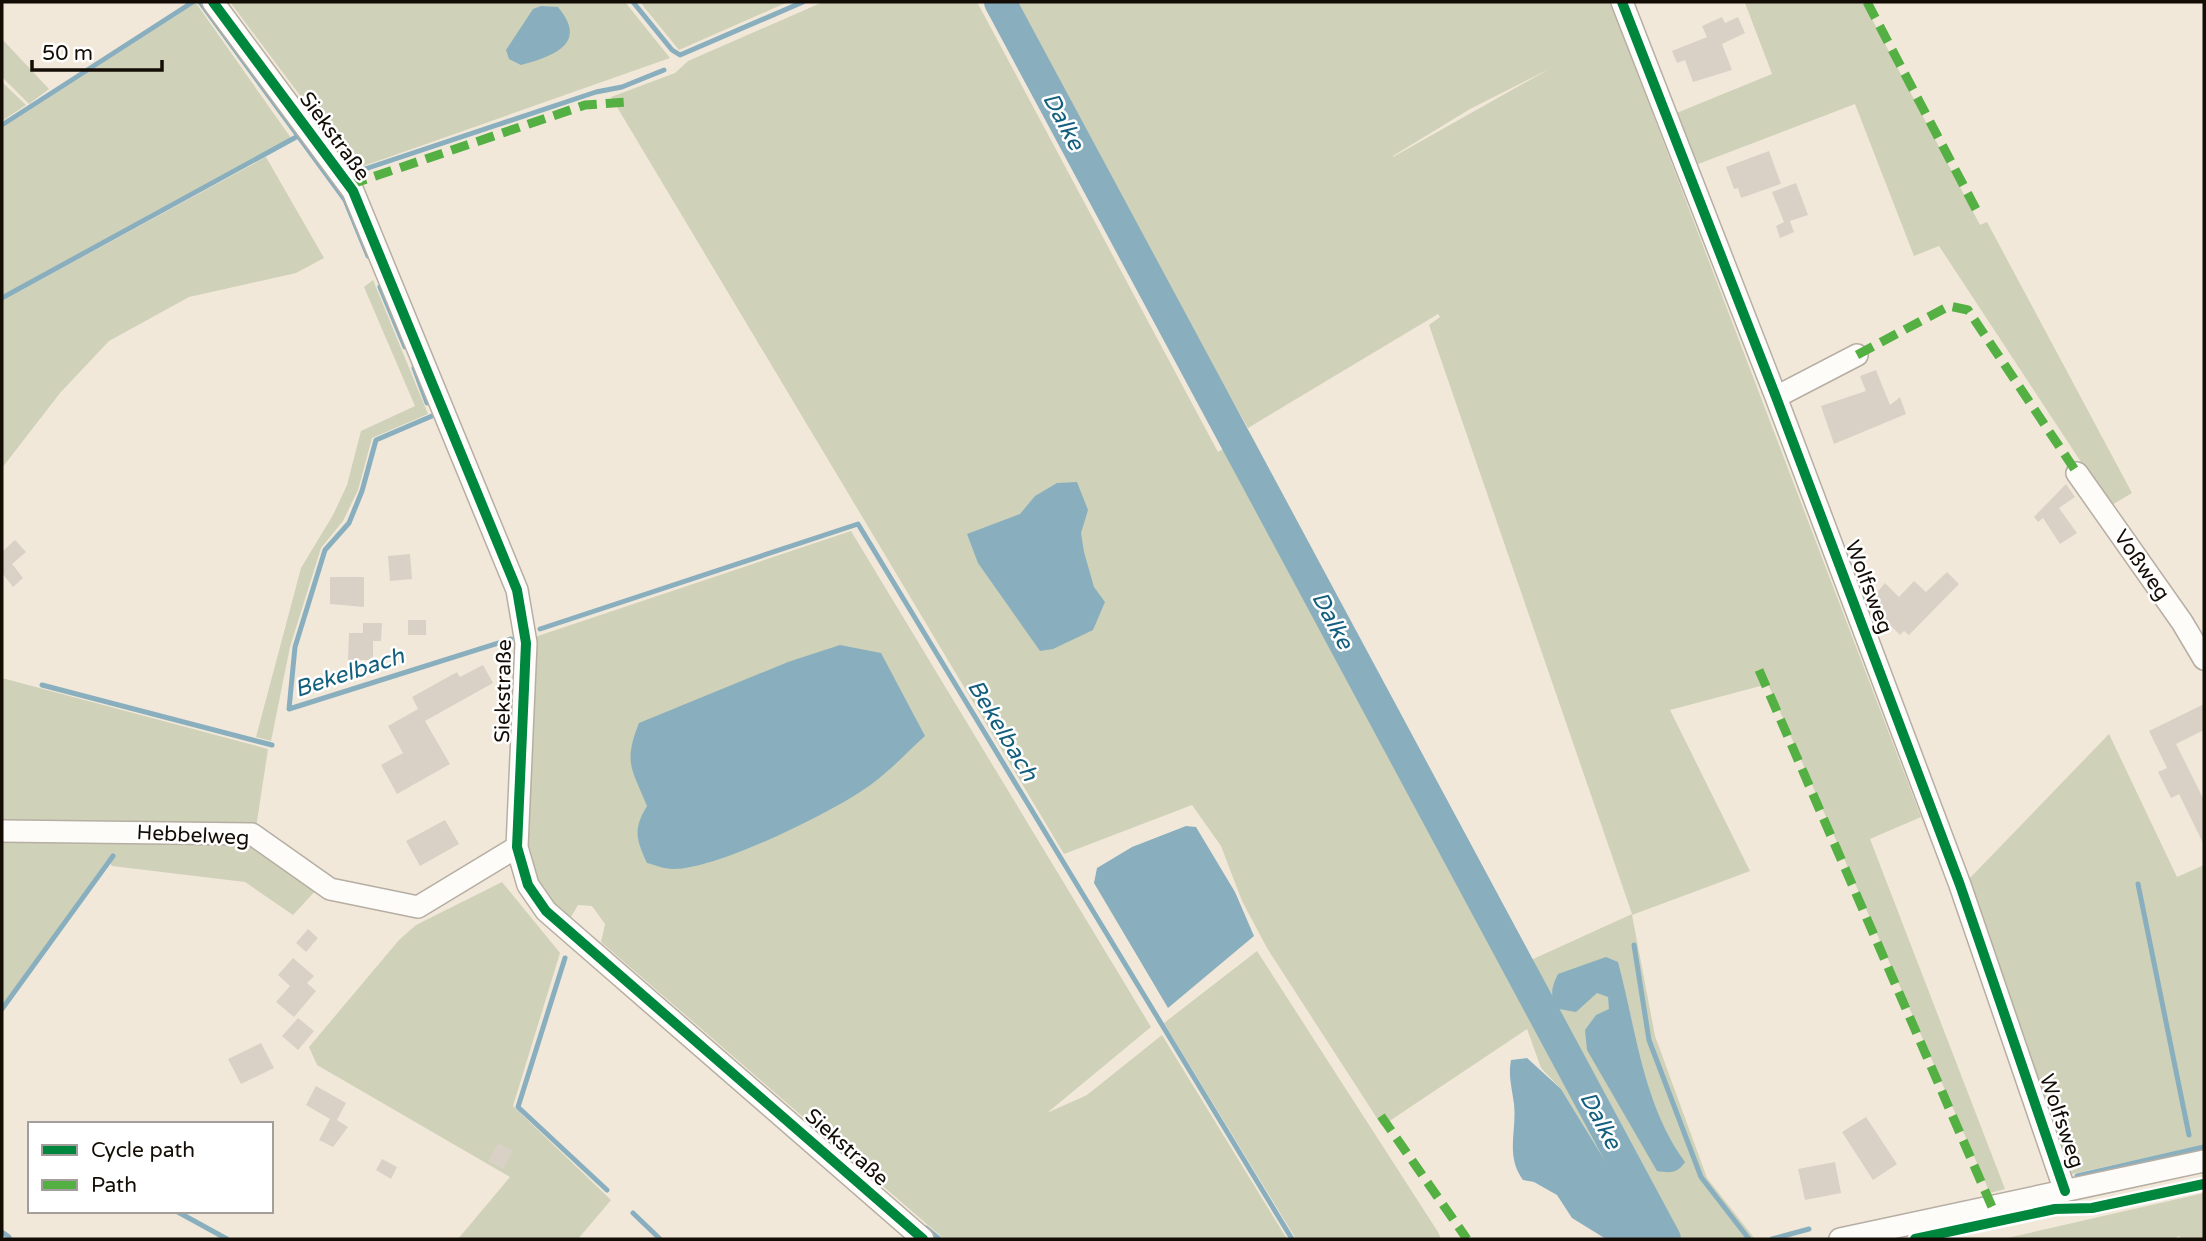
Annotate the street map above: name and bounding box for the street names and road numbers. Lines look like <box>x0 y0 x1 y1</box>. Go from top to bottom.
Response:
street label: Siekstraße <box>294 87 375 186</box>
street label: Voßweg <box>2108 525 2175 605</box>
street label: Wolfsweg <box>1839 537 1898 637</box>
street label: Siekstraße <box>490 639 517 743</box>
street label: Hebbelweg <box>136 820 250 851</box>
street label: Wolfsweg <box>2034 1071 2089 1172</box>
street label: Siekstraße <box>800 1103 894 1191</box>

